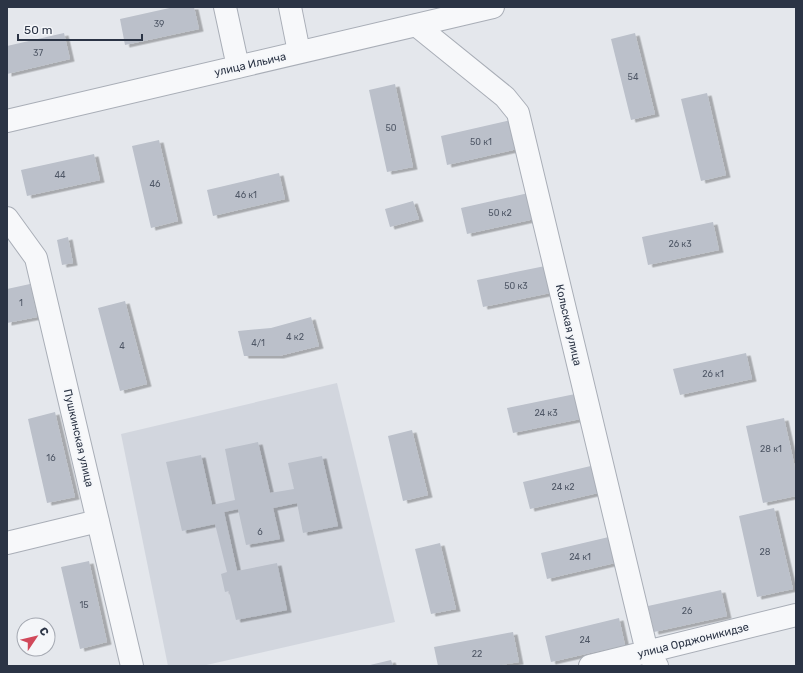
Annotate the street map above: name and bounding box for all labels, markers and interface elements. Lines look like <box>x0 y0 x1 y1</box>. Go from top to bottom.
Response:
scale bar <box>18 16 142 42</box>
house number: 39 <box>154 19 164 29</box>
text: 50 m <box>24 23 52 37</box>
house number: 37 <box>33 48 43 58</box>
street label: улица Ильича <box>213 50 287 79</box>
house number: 54 <box>628 72 639 82</box>
house number: 50 <box>385 123 397 133</box>
house number: 50 к1 <box>470 137 492 147</box>
house number: 44 <box>54 170 66 180</box>
house number: 46 <box>149 179 161 189</box>
house number: 46 к1 <box>235 190 257 200</box>
house number: 50 к2 <box>488 208 512 218</box>
house number: 26 к3 <box>668 239 692 249</box>
house number: 50 к3 <box>504 281 528 291</box>
street label: Кольская улица <box>553 283 584 367</box>
house number: 1 <box>19 298 23 308</box>
house number: 4 к2 <box>286 332 304 342</box>
house number: 4/1 <box>251 338 265 348</box>
house number: 4 <box>119 341 125 351</box>
house number: 26 к1 <box>702 369 724 379</box>
street label: Пушкинская улица <box>61 388 96 488</box>
house number: 24 к3 <box>534 408 558 418</box>
house number: 28 к1 <box>760 444 782 454</box>
house number: 16 <box>46 453 56 463</box>
house number: 24 к2 <box>551 482 575 492</box>
house number: 6 <box>257 527 263 537</box>
house number: 28 <box>759 547 771 557</box>
house number: 24 к1 <box>569 552 591 562</box>
house number: 15 <box>79 600 89 610</box>
house number: 26 <box>682 606 693 616</box>
north arrow <box>16 617 56 657</box>
street label: улица Орджоникидзе <box>636 620 750 661</box>
text: С <box>36 625 51 639</box>
house number: 24 <box>580 635 591 645</box>
house number: 22 <box>472 649 482 659</box>

